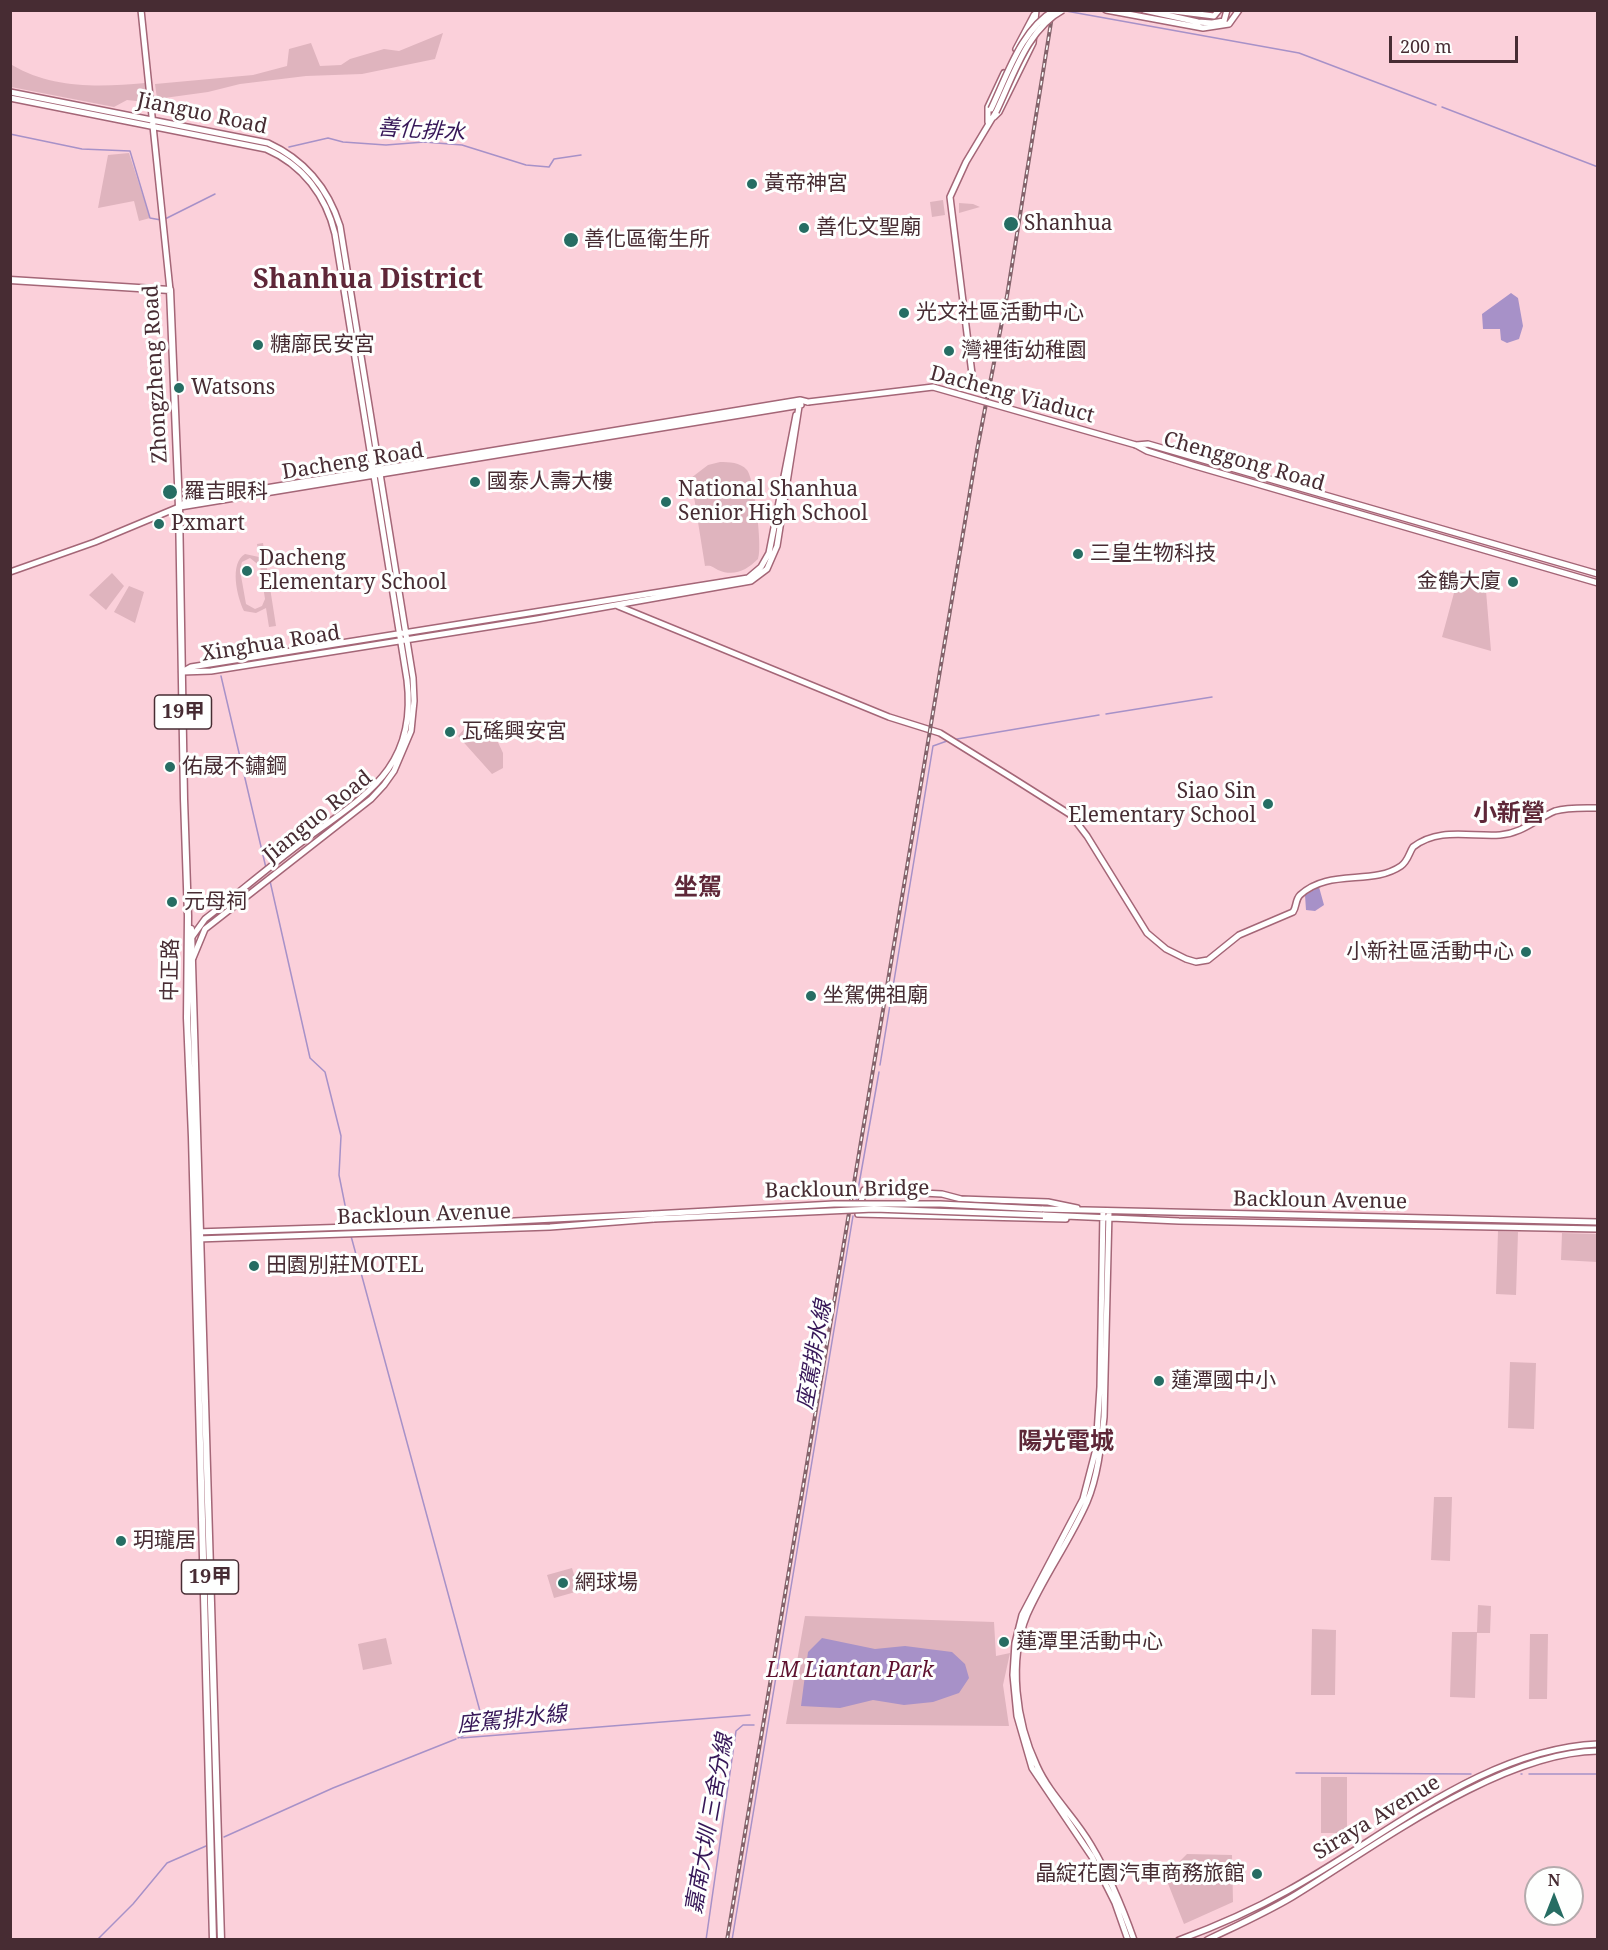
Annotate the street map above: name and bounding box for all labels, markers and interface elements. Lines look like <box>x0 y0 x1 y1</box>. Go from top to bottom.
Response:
scale bar <box>1392 24 1521 62</box>
text: 200 m <box>1400 34 1452 58</box>
street label: Jianguo Road <box>135 88 269 140</box>
water label: 善化排水 <box>376 115 466 147</box>
place label: 黃帝神宮 <box>764 171 848 197</box>
marker: 黃帝神宮 <box>745 177 759 191</box>
place label: Shanhua <box>1024 211 1113 237</box>
place label: 善化文聖廟 <box>816 215 921 241</box>
marker: Shanhua <box>1002 215 1020 233</box>
marker: 善化文聖廟 <box>797 221 811 235</box>
place label: 善化區衛生所 <box>584 227 710 253</box>
marker: 善化區衛生所 <box>562 231 580 249</box>
district label: Shanhua District <box>253 264 483 296</box>
street label: Zhongzheng Road <box>139 284 173 464</box>
place label: 光文社區活動中心 <box>916 300 1084 326</box>
marker: 光文社區活動中心 <box>897 306 911 320</box>
place label: 糖廍民安宮 <box>270 332 375 358</box>
marker: 糖廍民安宮 <box>251 338 265 352</box>
place label: 灣裡街幼稚園 <box>961 338 1087 364</box>
marker: 灣裡街幼稚園 <box>942 344 956 358</box>
street label: Dacheng Viaduct <box>927 361 1097 429</box>
place label: Watsons <box>191 375 275 401</box>
marker: Watsons <box>172 381 186 395</box>
street label: Chenggong Road <box>1160 427 1328 497</box>
street label: Dacheng Road <box>280 438 426 486</box>
place label: 國泰人壽大樓 <box>487 469 613 495</box>
marker: 國泰人壽大樓 <box>468 475 482 489</box>
place label: National Shanhua Senior High School <box>678 477 868 527</box>
place label: 羅吉眼科 <box>184 479 268 505</box>
marker: 羅吉眼科 <box>161 483 179 501</box>
marker: National Shanhua Senior High School <box>659 495 673 509</box>
place label: Pxmart <box>171 511 245 537</box>
marker: Pxmart <box>152 517 166 531</box>
place label: 三皇生物科技 <box>1090 541 1216 567</box>
place label: Dacheng Elementary School <box>259 546 447 596</box>
marker: 三皇生物科技 <box>1071 547 1085 561</box>
marker: Dacheng Elementary School <box>240 564 254 578</box>
place label: 金鶴大廈 <box>1417 569 1501 595</box>
marker: 金鶴大廈 <box>1506 575 1520 589</box>
street label: Xinghua Road <box>200 621 342 667</box>
road number: 19甲 <box>154 695 212 729</box>
place label: 瓦磘興安宮 <box>462 719 567 745</box>
marker: 瓦磘興安宮 <box>443 725 457 739</box>
place label: 佑晟不鏽鋼 <box>182 754 287 780</box>
marker: 佑晟不鏽鋼 <box>163 760 177 774</box>
street label: Jianguo Road <box>259 766 377 868</box>
place label: Siao Sin Elementary School <box>1068 779 1256 829</box>
marker: Siao Sin Elementary School <box>1261 797 1275 811</box>
district label: 小新營 <box>1473 800 1545 828</box>
district label: 坐駕 <box>674 874 722 902</box>
place label: 元母祠 <box>184 889 247 915</box>
marker: 元母祠 <box>165 895 179 909</box>
street label: 中正路 <box>158 938 184 1002</box>
place label: 小新社區活動中心 <box>1346 939 1514 965</box>
marker: 小新社區活動中心 <box>1519 945 1533 959</box>
place label: 坐駕佛祖廟 <box>823 983 928 1009</box>
marker: 坐駕佛祖廟 <box>804 989 818 1003</box>
street label: Backloun Bridge <box>764 1176 930 1204</box>
street label: Backloun Avenue <box>1233 1187 1407 1215</box>
street label: Backloun Avenue <box>337 1199 511 1231</box>
place label: 田園別莊MOTEL <box>266 1253 424 1279</box>
marker: 田園別莊MOTEL <box>247 1259 261 1273</box>
water label: 座駕排水線 <box>792 1299 838 1411</box>
place label: 蓮潭國中小 <box>1171 1368 1276 1394</box>
marker: 蓮潭國中小 <box>1152 1374 1166 1388</box>
district label: 陽光電城 <box>1018 1428 1114 1456</box>
place label: 玥瓏居 <box>133 1528 196 1554</box>
marker: 玥瓏居 <box>114 1534 128 1548</box>
road number: 19甲 <box>182 1560 238 1594</box>
place label: 網球場 <box>575 1570 638 1596</box>
marker: 網球場 <box>556 1576 570 1590</box>
place label: 蓮潭里活動中心 <box>1016 1629 1163 1655</box>
marker: 蓮潭里活動中心 <box>997 1635 1011 1649</box>
park label: LM Liantan Park <box>766 1658 934 1684</box>
water label: 座駕排水線 <box>456 1701 568 1739</box>
water label: 嘉南大圳 三舍分線 <box>681 1732 739 1916</box>
street label: Siraya Avenue <box>1309 1770 1445 1866</box>
place label: 晶綻花園汽車商務旅館 <box>1035 1861 1245 1887</box>
north arrow <box>1524 1866 1584 1926</box>
marker: 晶綻花園汽車商務旅館 <box>1250 1867 1264 1881</box>
text: N <box>1548 1869 1560 1891</box>

